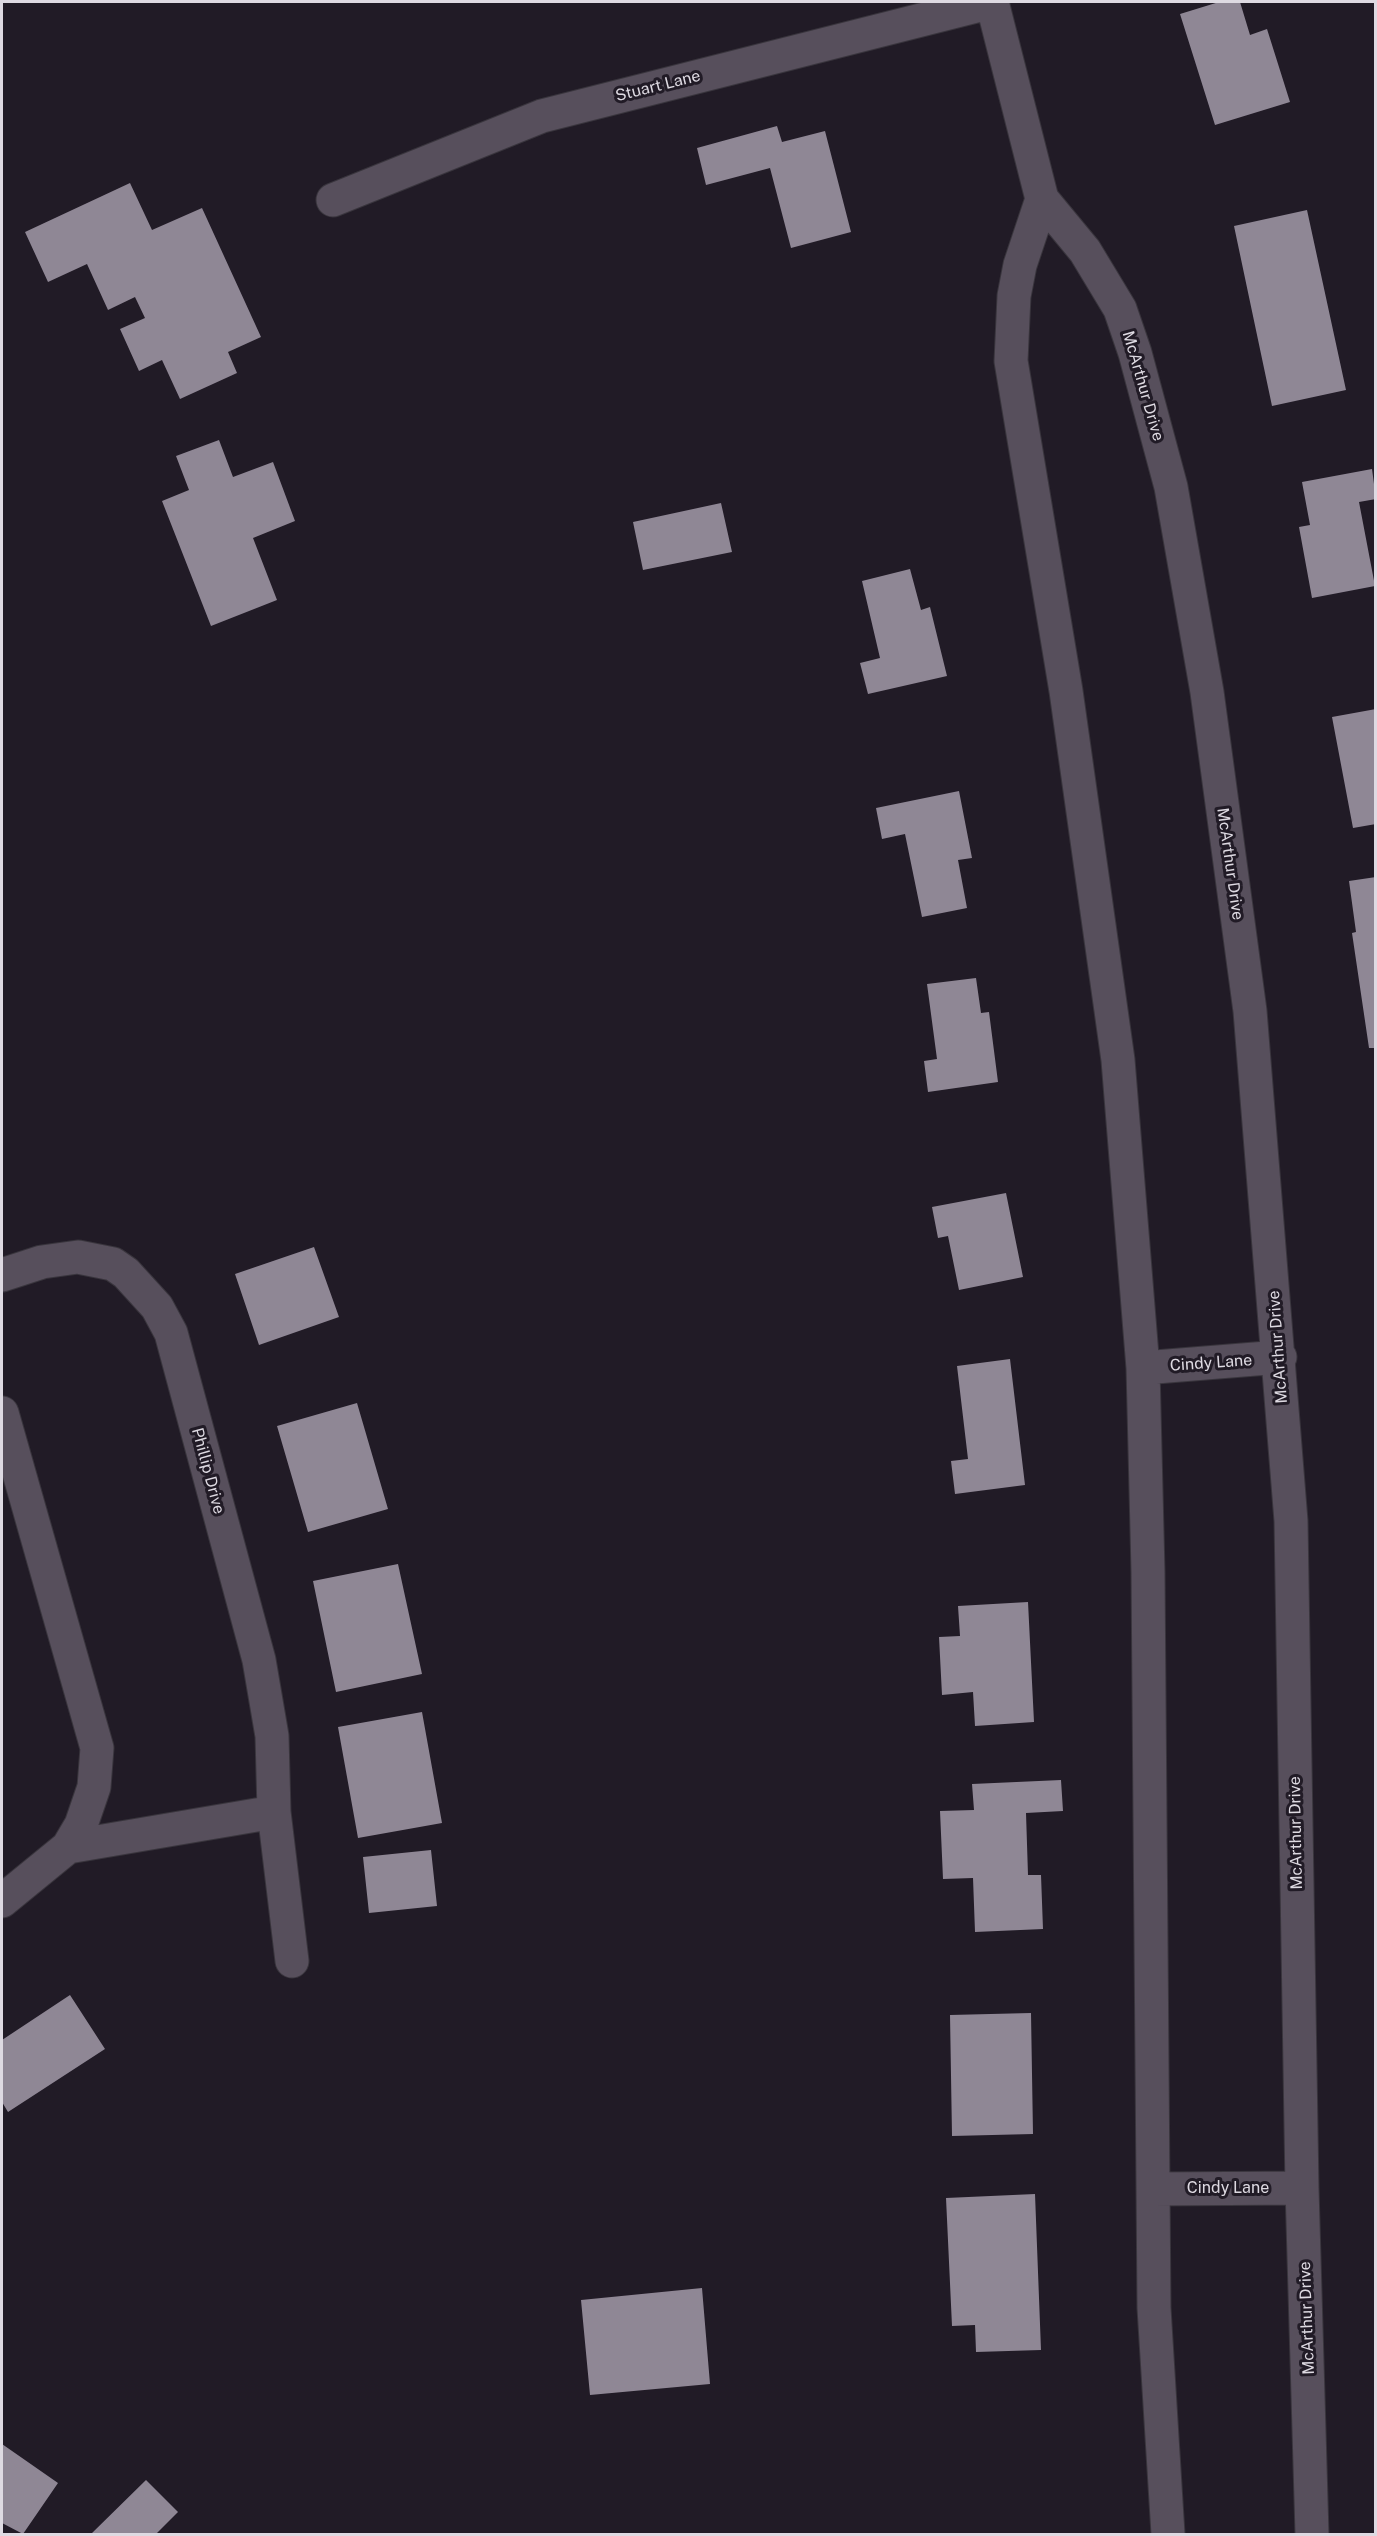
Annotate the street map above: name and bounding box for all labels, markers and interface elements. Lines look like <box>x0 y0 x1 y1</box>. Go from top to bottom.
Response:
street label: Stuart Lane <box>614 66 702 106</box>
street label: McArthur Drive <box>1118 329 1168 443</box>
street label: McArthur Drive <box>1213 807 1247 921</box>
street label: McArthur Drive <box>1264 1290 1292 1404</box>
street label: Cindy Lane <box>1169 1351 1253 1375</box>
street label: Phillip Drive <box>187 1426 229 1516</box>
street label: McArthur Drive <box>1285 1776 1307 1890</box>
street label: Cindy Lane <box>1187 2178 1269 2198</box>
street label: McArthur Drive <box>1295 2261 1319 2375</box>

